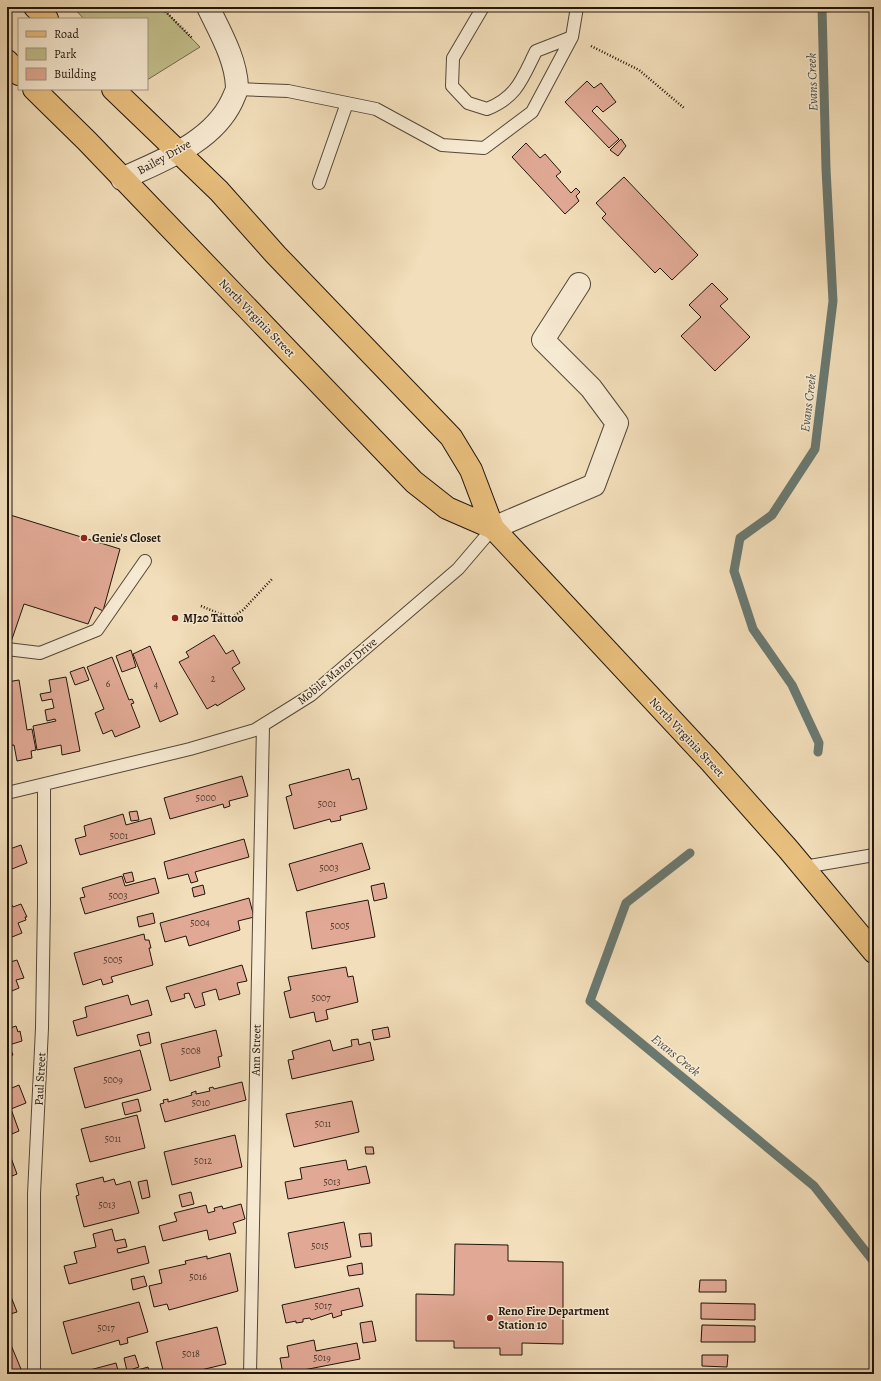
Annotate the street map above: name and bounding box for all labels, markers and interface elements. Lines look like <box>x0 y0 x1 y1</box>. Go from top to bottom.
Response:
legend <box>18 18 148 90</box>
text: Road <box>54 26 80 42</box>
text: Park <box>54 46 77 62</box>
water label: Evans Creek <box>802 52 822 111</box>
text: Building <box>54 66 96 82</box>
street label: Bailey Drive <box>134 136 194 178</box>
street label: North Virginia Street <box>215 275 299 361</box>
water label: Evans Creek <box>796 373 820 433</box>
place label: Genie's Closet <box>92 530 161 546</box>
marker: Genie's Closet <box>79 533 89 543</box>
place label: MJ20 Tattoo <box>183 610 244 626</box>
marker: MJ20 Tattoo <box>170 613 180 623</box>
street label: Mobile Manor Drive <box>294 634 380 708</box>
house number: 2 <box>211 672 216 685</box>
house number: 6 <box>106 677 111 690</box>
house number: 4 <box>154 678 159 691</box>
street label: North Virginia Street <box>646 694 728 780</box>
house number: 5000 <box>196 791 216 804</box>
house number: 5001 <box>318 797 337 810</box>
house number: 5001 <box>110 829 129 842</box>
house number: 5003 <box>319 861 339 874</box>
house number: 5003 <box>108 889 128 902</box>
house number: 5004 <box>190 916 210 929</box>
house number: 5005 <box>330 919 350 932</box>
house number: 5005 <box>103 953 123 966</box>
house number: 5007 <box>311 991 331 1004</box>
street label: Ann Street <box>248 1024 264 1077</box>
water label: Evans Creek <box>648 1030 704 1080</box>
house number: 5008 <box>181 1044 201 1057</box>
street label: Paul Street <box>31 1052 49 1106</box>
house number: 5009 <box>103 1073 123 1086</box>
house number: 5010 <box>192 1096 210 1109</box>
house number: 5011 <box>315 1117 332 1130</box>
house number: 5011 <box>105 1132 122 1145</box>
house number: 5012 <box>194 1154 212 1167</box>
house number: 5013 <box>323 1175 341 1188</box>
house number: 5013 <box>98 1198 116 1211</box>
house number: 5015 <box>311 1239 329 1252</box>
house number: 5016 <box>189 1270 207 1283</box>
house number: 5017 <box>314 1299 332 1312</box>
place label: Reno Fire Department Station 10 <box>498 1303 609 1333</box>
marker: Reno Fire Department Station 10 <box>485 1313 495 1323</box>
house number: 5017 <box>97 1321 115 1334</box>
house number: 5018 <box>182 1347 200 1360</box>
house number: 5019 <box>313 1351 331 1364</box>

